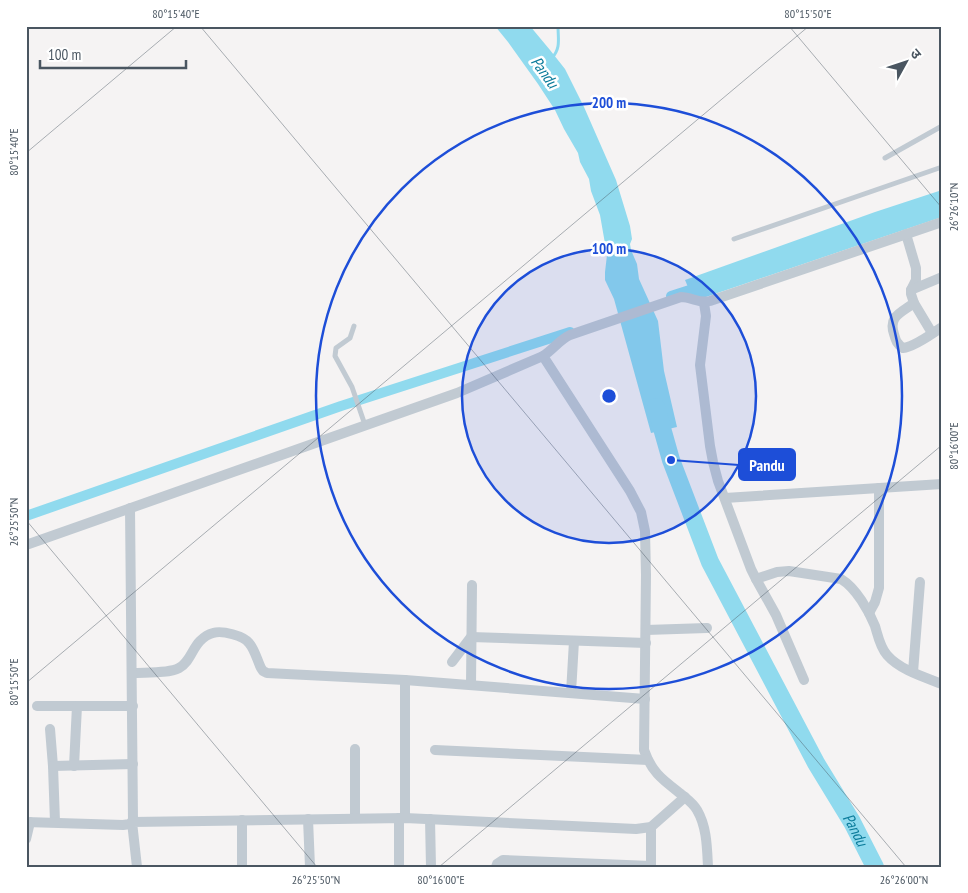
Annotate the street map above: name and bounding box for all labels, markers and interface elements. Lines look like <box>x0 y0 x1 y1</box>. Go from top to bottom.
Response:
text: 80°15'40"E <box>152 6 200 21</box>
text: 80°15'50"E <box>784 6 832 21</box>
scale bar <box>40 38 186 70</box>
north arrow <box>880 38 930 88</box>
text: 100 m <box>48 45 81 64</box>
text: उ <box>906 45 926 63</box>
water label: Pandu <box>527 52 564 93</box>
text: 200 m <box>592 93 626 112</box>
text: 80°15'40"E <box>6 128 21 176</box>
text: 26°26'10"N <box>946 183 961 231</box>
text: 100 m <box>592 239 626 258</box>
centre of rings <box>600 387 618 405</box>
text: 80°16'00"E <box>946 422 961 470</box>
callout: Pandu <box>739 449 795 480</box>
text: Pandu <box>749 455 785 475</box>
text: 26°25'50"N <box>6 498 21 546</box>
text: 80°15'50"E <box>6 658 21 706</box>
water label: Pandu <box>839 809 873 850</box>
text: 26°25'50"N <box>292 872 340 887</box>
text: 80°16'00"E <box>417 872 465 887</box>
text: 26°26'00"N <box>880 872 928 887</box>

